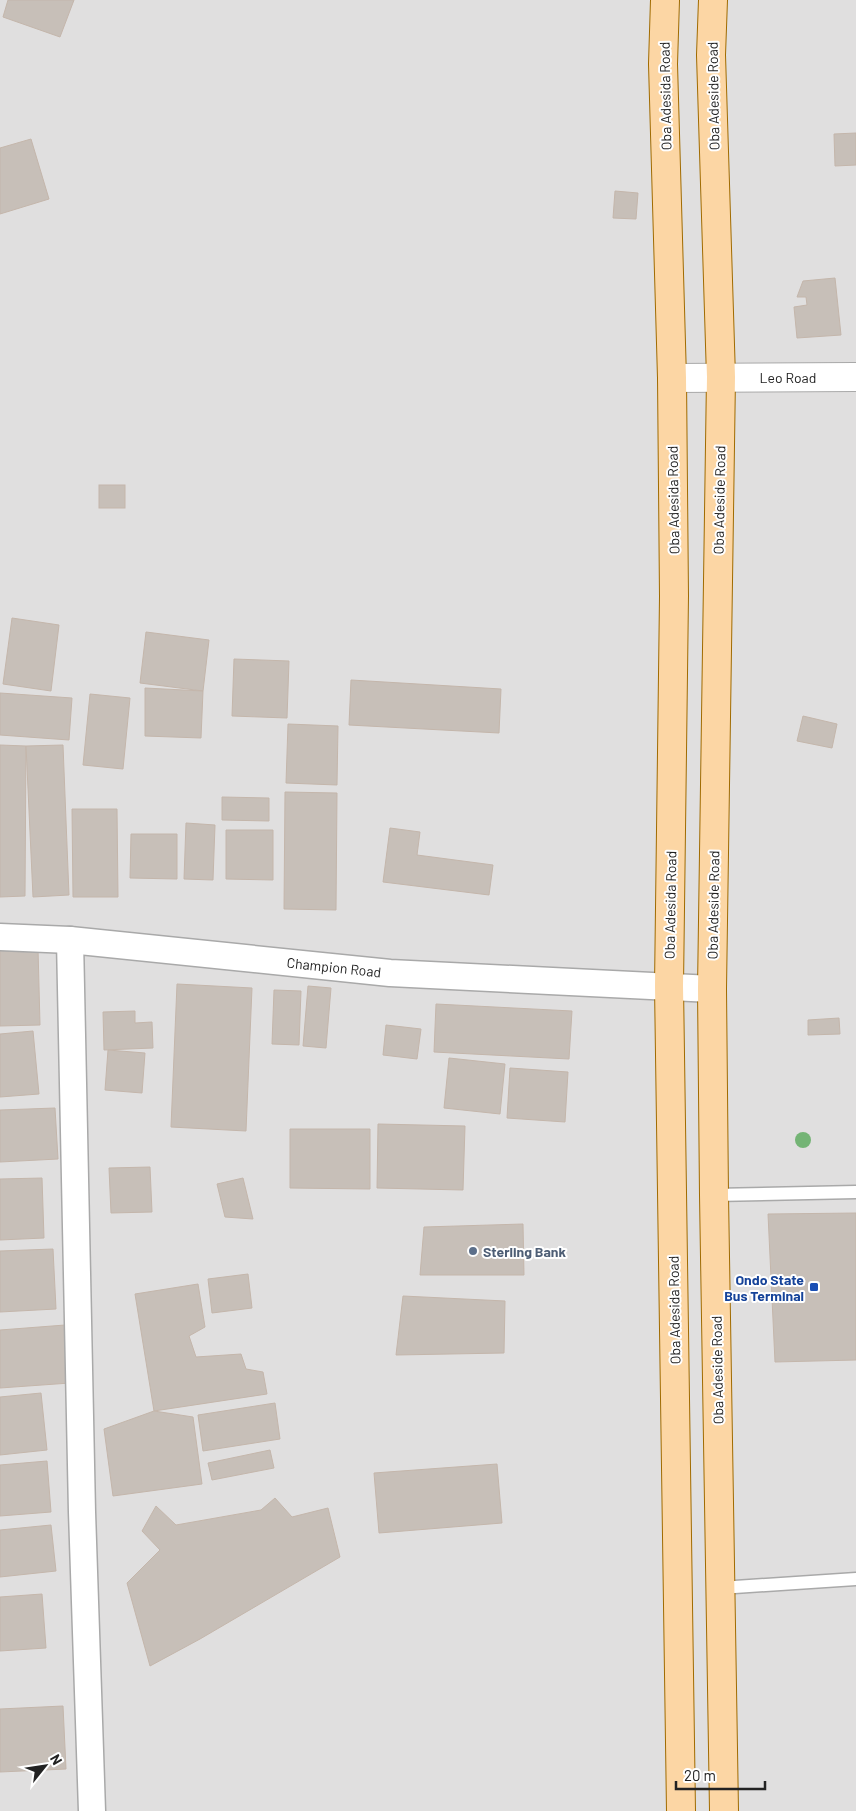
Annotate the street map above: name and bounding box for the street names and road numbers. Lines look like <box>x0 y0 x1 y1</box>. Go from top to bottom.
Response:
street label: Oba Adeside Road <box>704 41 722 151</box>
street label: Oba Adesida Road <box>656 42 674 150</box>
street label: Leo Road <box>760 369 816 386</box>
street label: Oba Adeside Road <box>710 445 728 555</box>
street label: Oba Adesida Road <box>664 446 682 554</box>
street label: Oba Adeside Road <box>704 850 722 960</box>
street label: Oba Adesida Road <box>661 851 679 959</box>
street label: Champion Road <box>286 954 382 980</box>
street label: Oba Adesida Road <box>665 1256 683 1364</box>
street label: Oba Adeside Road <box>708 1315 726 1425</box>

